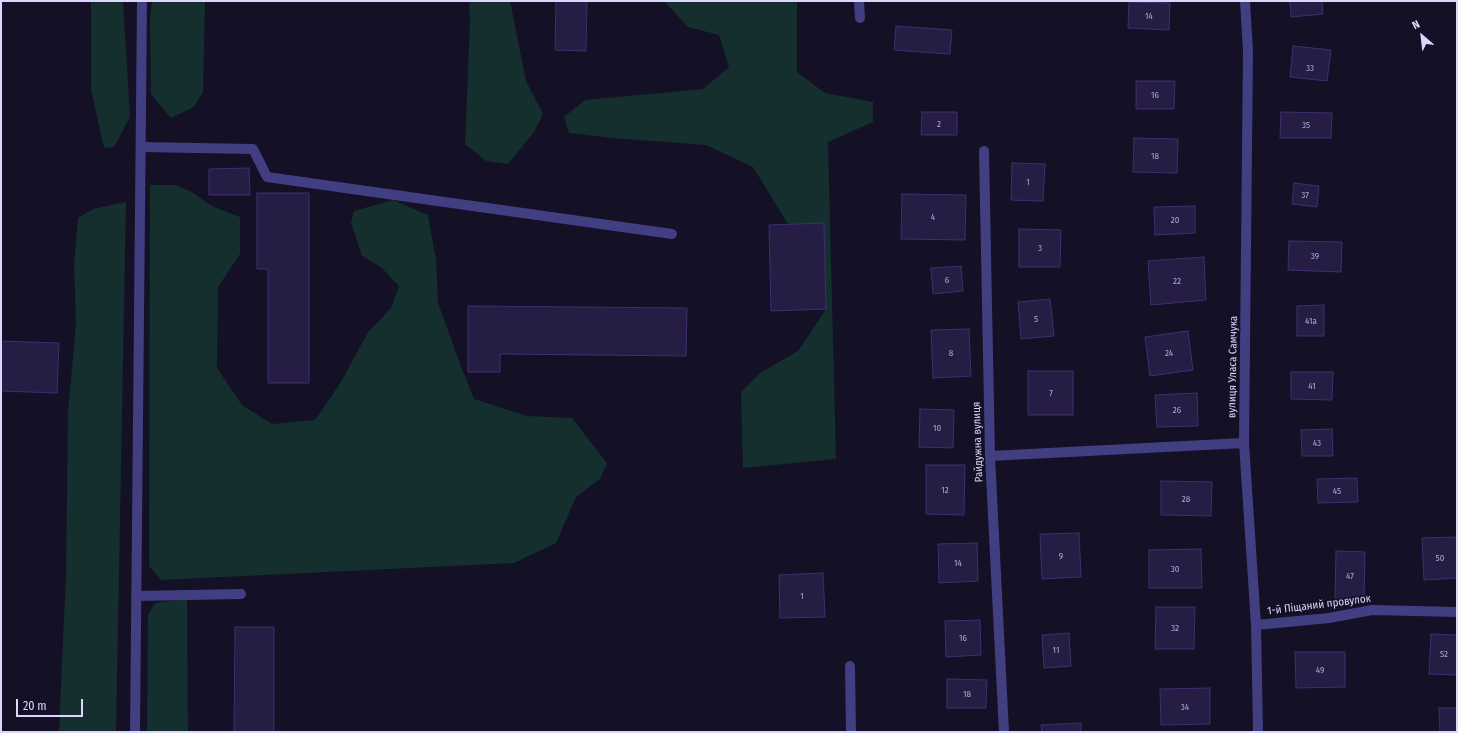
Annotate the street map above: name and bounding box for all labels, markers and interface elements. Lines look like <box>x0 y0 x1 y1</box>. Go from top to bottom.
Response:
house number: 14 <box>1145 11 1153 21</box>
north arrow <box>1402 16 1442 56</box>
text: N <box>1410 18 1422 32</box>
house number: 33 <box>1306 63 1314 73</box>
house number: 16 <box>1151 90 1159 100</box>
house number: 2 <box>937 119 941 129</box>
house number: 35 <box>1302 120 1310 130</box>
house number: 18 <box>1151 151 1159 161</box>
house number: 1 <box>1026 177 1030 187</box>
house number: 37 <box>1301 190 1309 200</box>
house number: 4 <box>931 212 935 222</box>
house number: 20 <box>1171 215 1179 225</box>
house number: 3 <box>1038 243 1042 253</box>
house number: 39 <box>1311 251 1319 261</box>
house number: 6 <box>945 275 949 285</box>
house number: 22 <box>1173 276 1181 286</box>
house number: 5 <box>1034 314 1038 324</box>
street label: вулиця Уласа Самчука <box>1226 316 1240 418</box>
house number: 41а <box>1305 316 1317 326</box>
house number: 8 <box>949 348 953 358</box>
house number: 24 <box>1165 348 1173 358</box>
house number: 41 <box>1308 381 1316 391</box>
house number: 7 <box>1049 388 1053 398</box>
street label: Райдужна вулиця <box>970 401 986 483</box>
house number: 26 <box>1173 405 1181 415</box>
house number: 10 <box>933 423 941 433</box>
house number: 43 <box>1313 438 1321 448</box>
house number: 12 <box>941 485 949 495</box>
house number: 45 <box>1333 486 1341 496</box>
house number: 28 <box>1182 494 1190 504</box>
house number: 9 <box>1059 551 1063 561</box>
house number: 50 <box>1436 553 1444 563</box>
house number: 14 <box>954 558 962 568</box>
house number: 30 <box>1171 564 1179 574</box>
house number: 47 <box>1346 571 1354 581</box>
house number: 1 <box>800 591 804 601</box>
street label: 1-й Піщаний провулок <box>1267 592 1371 618</box>
house number: 32 <box>1171 623 1179 633</box>
house number: 16 <box>959 633 967 643</box>
house number: 11 <box>1053 645 1059 655</box>
house number: 52 <box>1440 649 1448 659</box>
house number: 49 <box>1316 665 1324 675</box>
house number: 18 <box>963 689 971 699</box>
scale bar <box>18 691 85 717</box>
text: 20 m <box>23 699 47 713</box>
house number: 34 <box>1181 702 1189 712</box>

